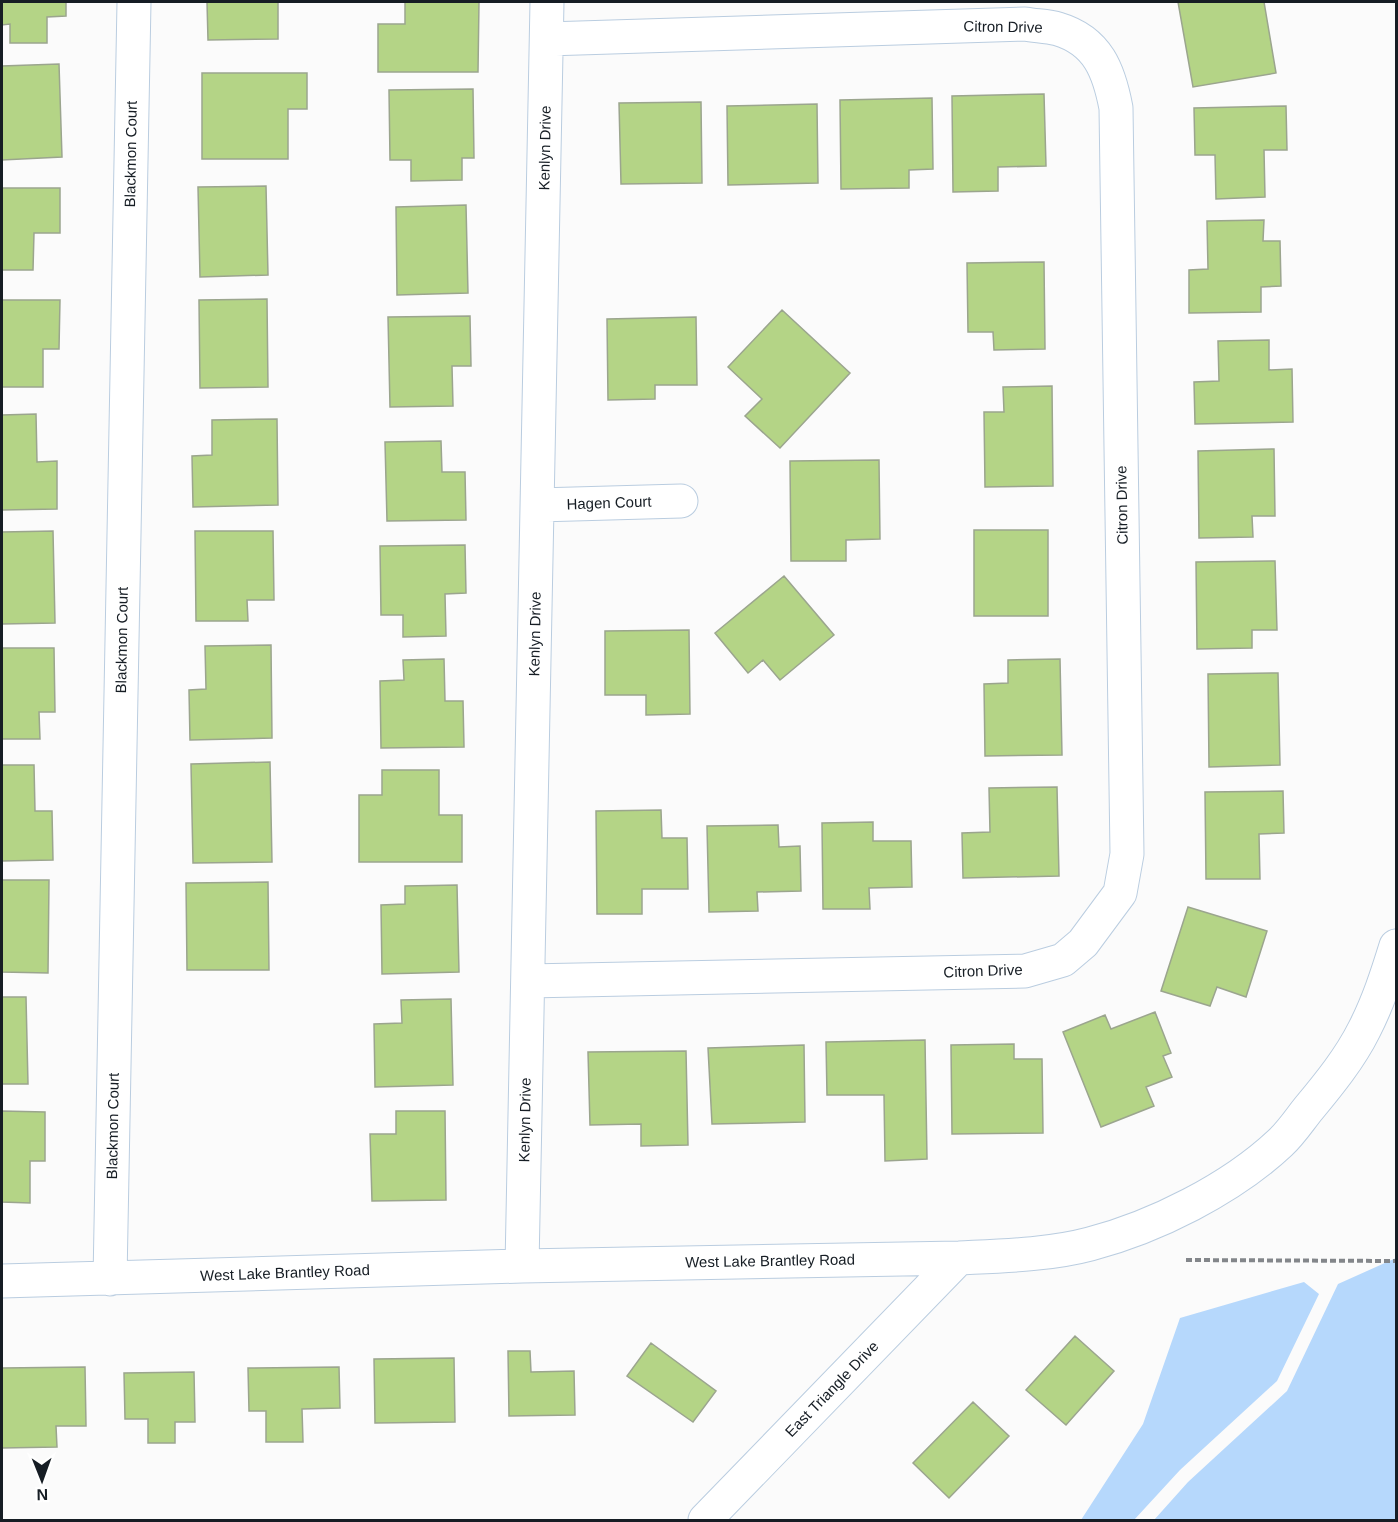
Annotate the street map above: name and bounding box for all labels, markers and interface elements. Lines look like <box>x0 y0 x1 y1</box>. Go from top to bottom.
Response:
street label: Citron Drive <box>963 17 1043 36</box>
street label: Blackmon Court <box>121 100 140 207</box>
street label: Kenlyn Drive <box>535 105 554 191</box>
street label: Citron Drive <box>1112 465 1131 545</box>
street label: Hagen Court <box>566 492 653 512</box>
street label: Blackmon Court <box>112 586 131 693</box>
street label: Kenlyn Drive <box>525 591 544 677</box>
street label: Citron Drive <box>943 961 1023 980</box>
street label: Blackmon Court <box>103 1072 122 1179</box>
street label: Kenlyn Drive <box>515 1077 534 1163</box>
street label: West Lake Brantley Road <box>685 1251 855 1270</box>
street label: West Lake Brantley Road <box>200 1261 370 1284</box>
street label: East Triangle Drive <box>782 1337 882 1440</box>
north arrow <box>12 1450 72 1510</box>
text: N <box>36 1486 48 1503</box>

